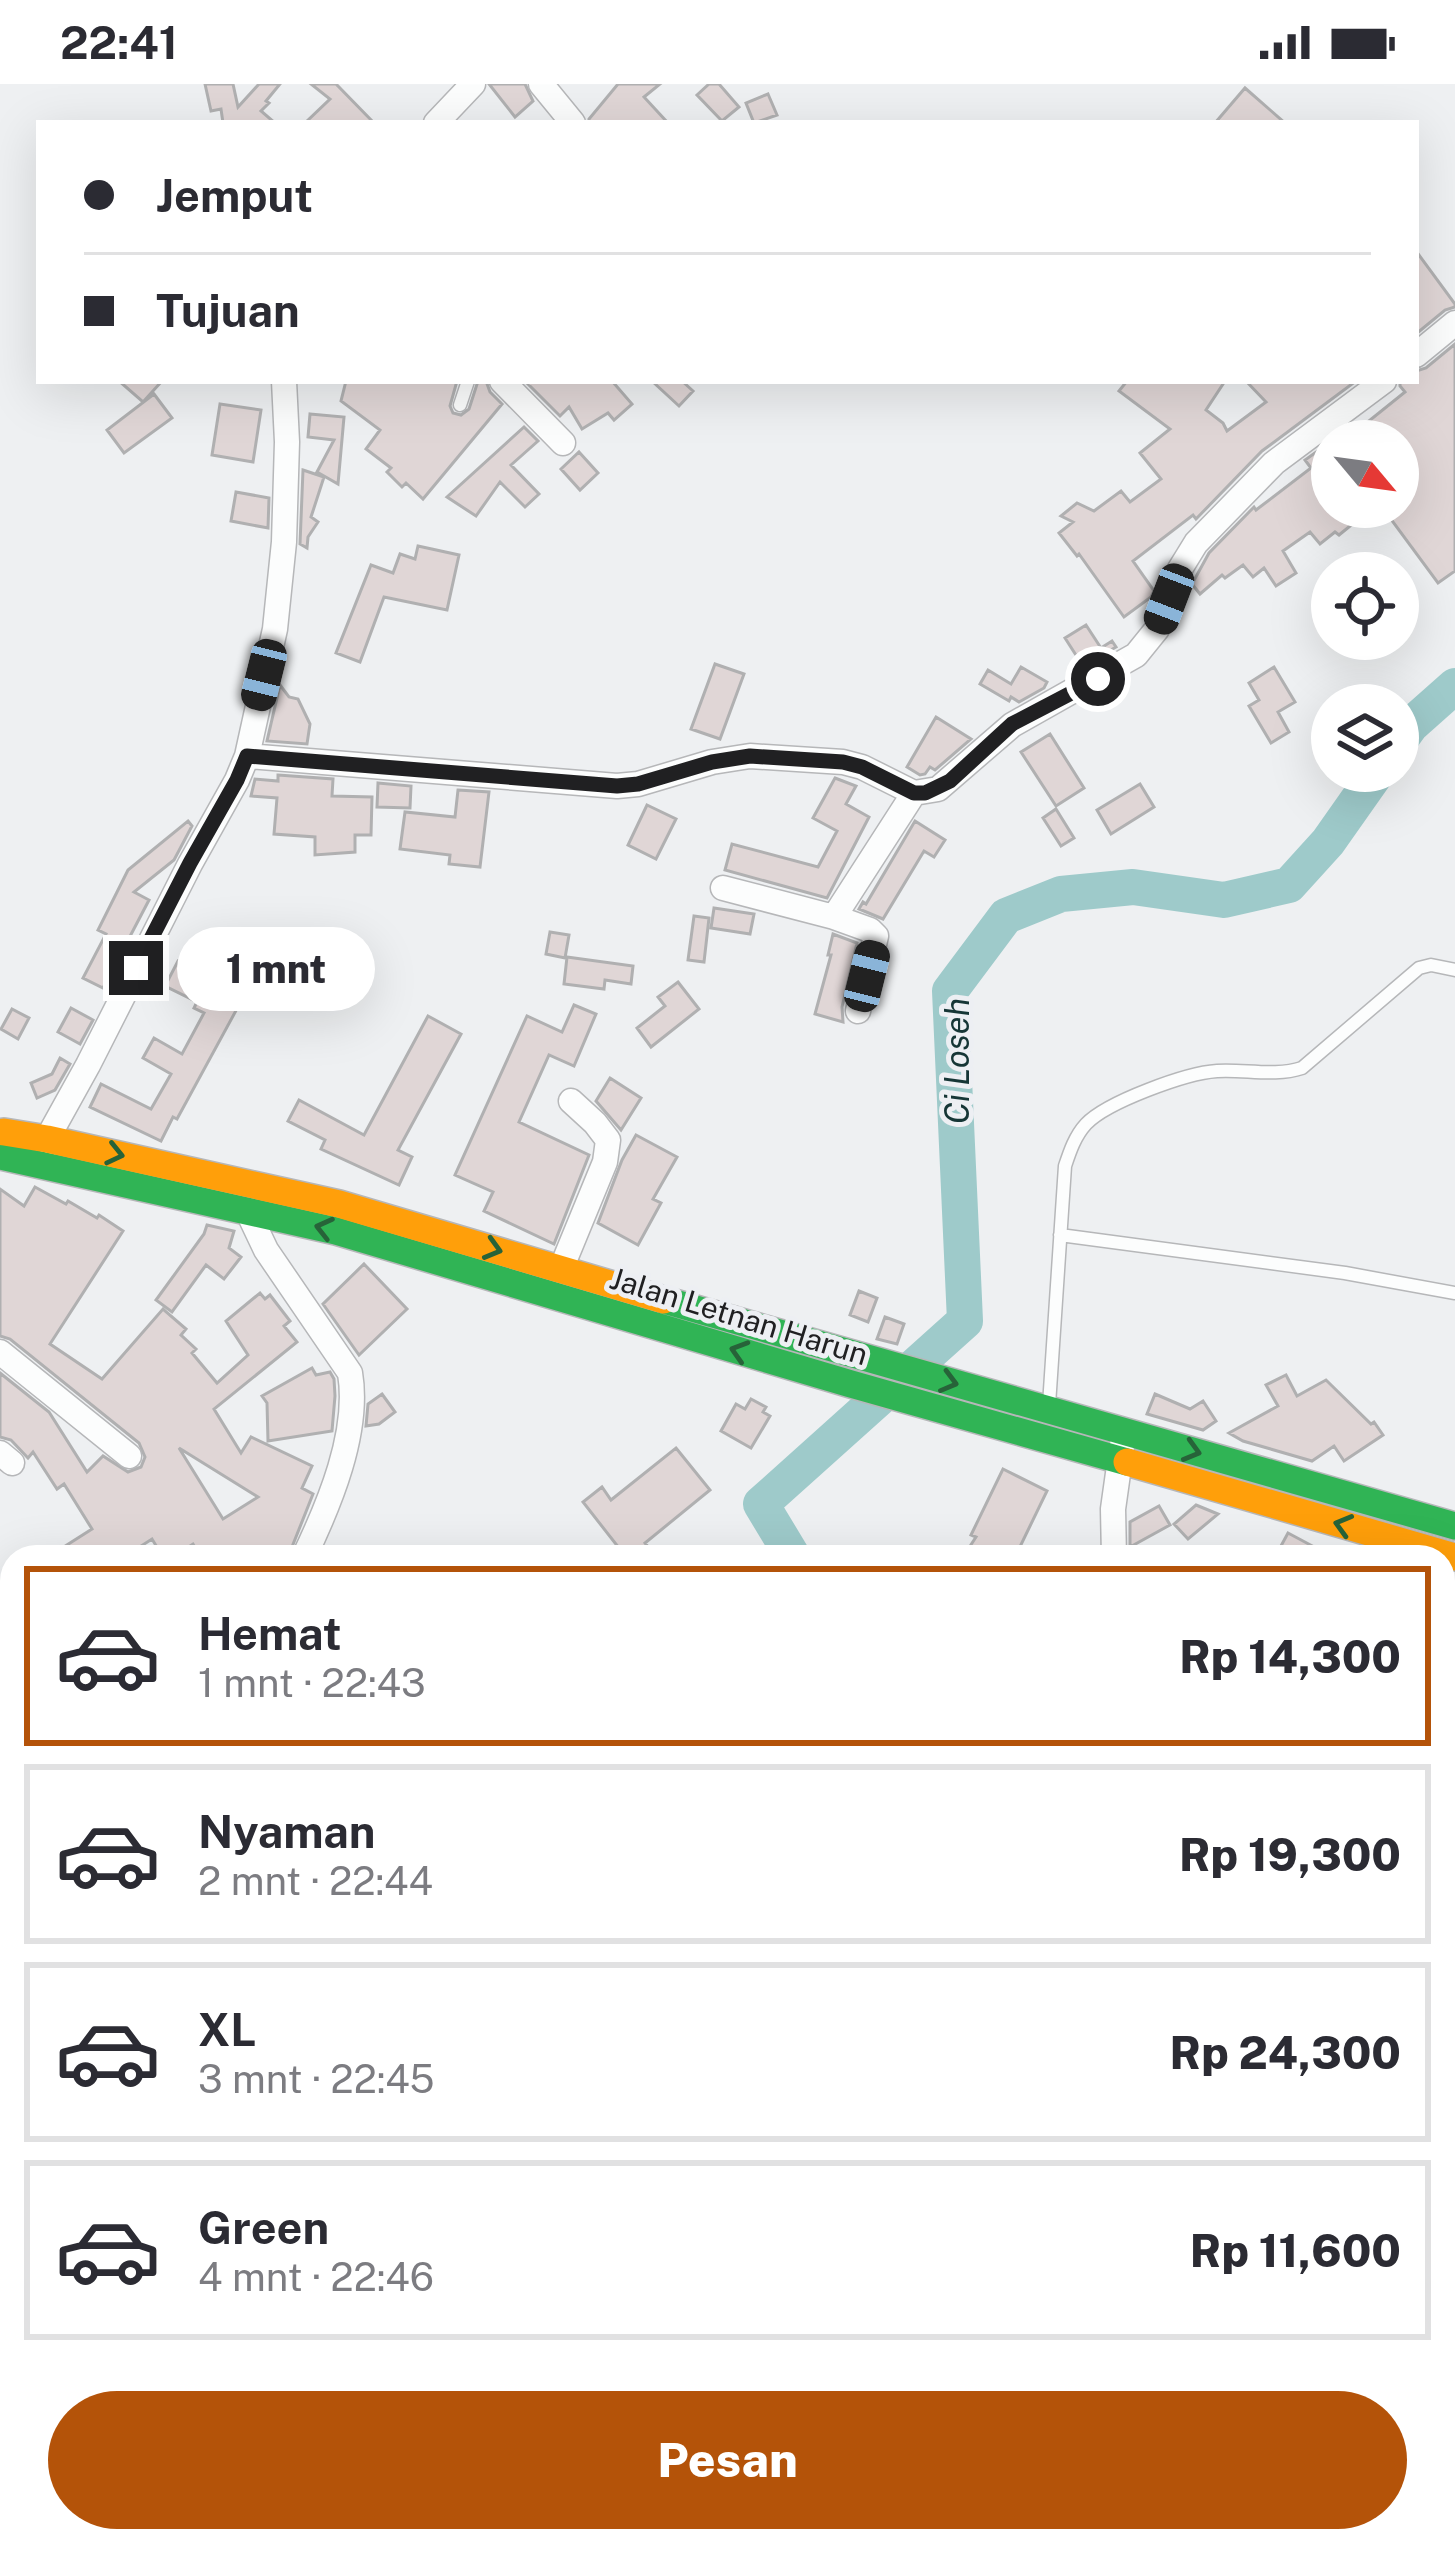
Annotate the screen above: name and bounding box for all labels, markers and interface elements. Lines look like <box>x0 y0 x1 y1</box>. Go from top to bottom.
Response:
text: 22:41 <box>60 16 178 69</box>
text: Jemput <box>156 169 313 222</box>
text: Tujuan <box>156 284 300 337</box>
north arrow <box>1311 420 1419 528</box>
map controls <box>1311 420 1419 792</box>
button: locate <box>1311 552 1419 660</box>
car <box>1139 559 1199 639</box>
car <box>238 636 290 714</box>
route start <box>1071 652 1125 706</box>
button: layers <box>1311 684 1419 792</box>
callout: 1 mnt <box>178 926 376 1010</box>
car <box>841 937 893 1015</box>
route end <box>109 941 163 995</box>
text: 1 mnt <box>226 946 326 992</box>
water label: Ci Loseh <box>938 998 976 1124</box>
one-way arrow <box>104 1140 124 1165</box>
one-way arrow <box>315 1217 335 1242</box>
one-way arrow <box>482 1235 503 1260</box>
street label: Jalan Letnan Harun <box>606 1260 872 1372</box>
one-way arrow <box>729 1340 750 1365</box>
one-way arrow <box>938 1367 959 1392</box>
one-way arrow <box>1181 1437 1202 1462</box>
one-way arrow <box>1333 1514 1354 1539</box>
icon: car <box>54 1602 162 1710</box>
text: Hemat <box>198 1607 342 1660</box>
text: Rp 14,300 <box>1179 1630 1401 1683</box>
text: 1 mnt · 22:43 <box>198 1660 426 1706</box>
icon: car <box>54 1800 162 1908</box>
text: Nyaman <box>198 1805 376 1858</box>
text: Rp 19,300 <box>1179 1828 1401 1881</box>
text: 2 mnt · 22:44 <box>198 1858 433 1904</box>
icon: car <box>54 1998 162 2106</box>
text: XL <box>198 2003 256 2056</box>
text: Rp 24,300 <box>1170 2026 1401 2079</box>
text: 3 mnt · 22:45 <box>198 2056 434 2102</box>
icon: car <box>54 2196 162 2304</box>
text: Green <box>198 2201 329 2254</box>
text: Rp 11,600 <box>1190 2224 1401 2277</box>
text: 4 mnt · 22:46 <box>198 2254 434 2300</box>
button: Pesan <box>48 2391 1407 2529</box>

